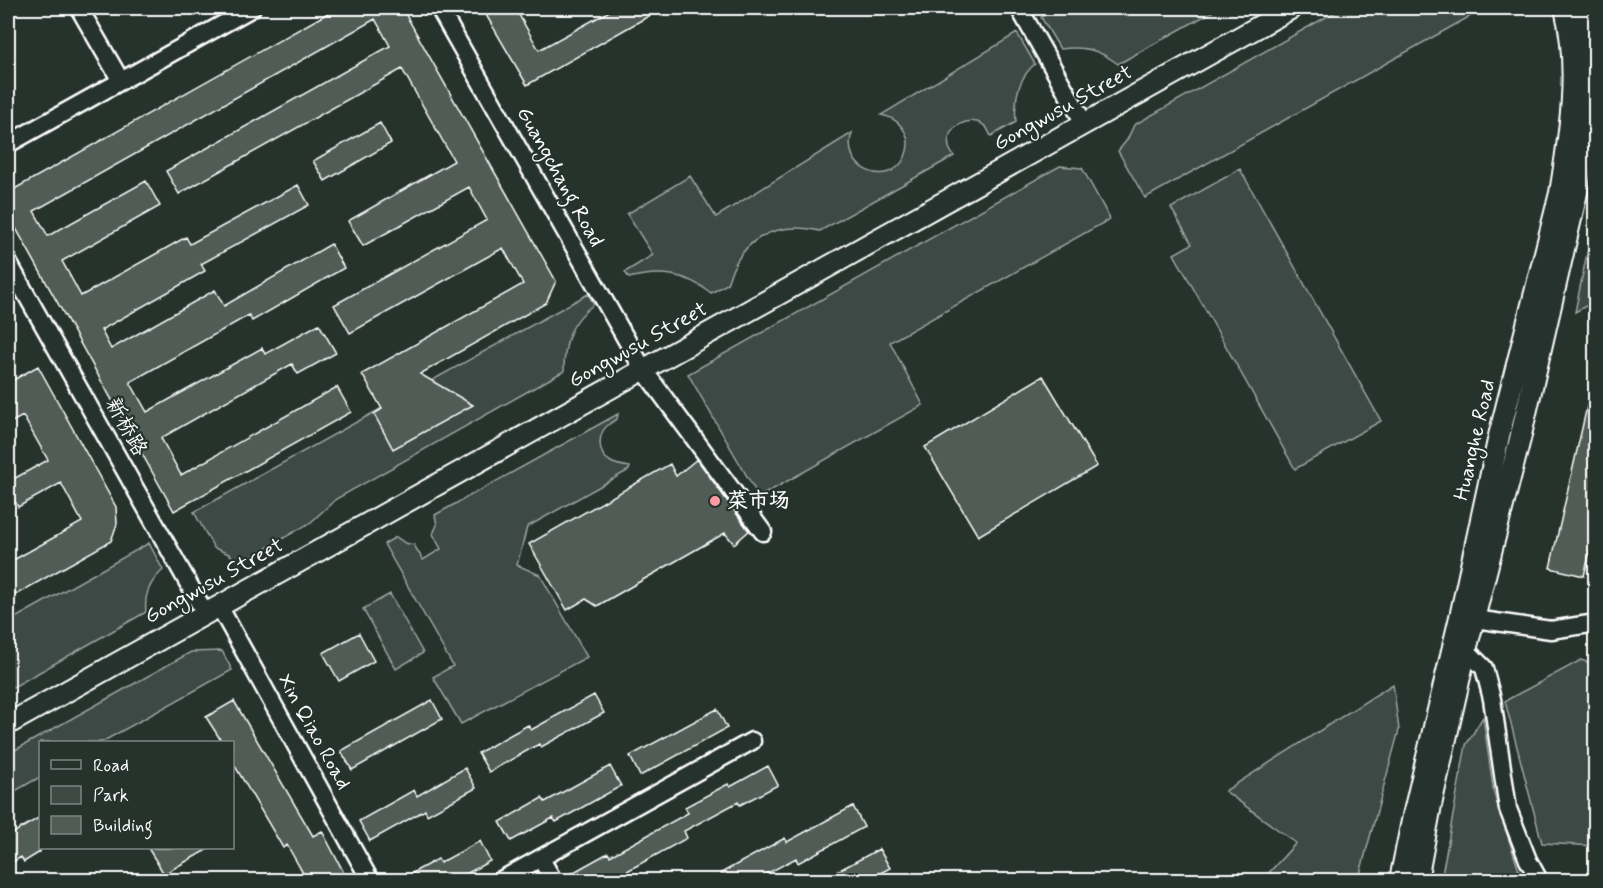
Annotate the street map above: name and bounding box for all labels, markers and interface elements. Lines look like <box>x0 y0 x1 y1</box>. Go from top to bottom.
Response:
street label: Gongwusu Street <box>988 58 1138 159</box>
street label: Guangchang Road <box>508 102 610 253</box>
street label: Gongwusu Street <box>563 295 713 396</box>
street label: Huanghe Road <box>1447 377 1503 503</box>
street label: 新桥路 <box>98 393 154 461</box>
place label: 菜市场 <box>727 487 790 515</box>
marker: 菜市场 <box>708 494 722 508</box>
street label: Gongwusu Street <box>139 531 289 632</box>
street label: Xin Qiao Road <box>271 669 357 795</box>
legend <box>39 741 234 849</box>
text: Road <box>93 754 129 778</box>
text: Park <box>93 784 129 808</box>
text: Building <box>93 814 153 840</box>

